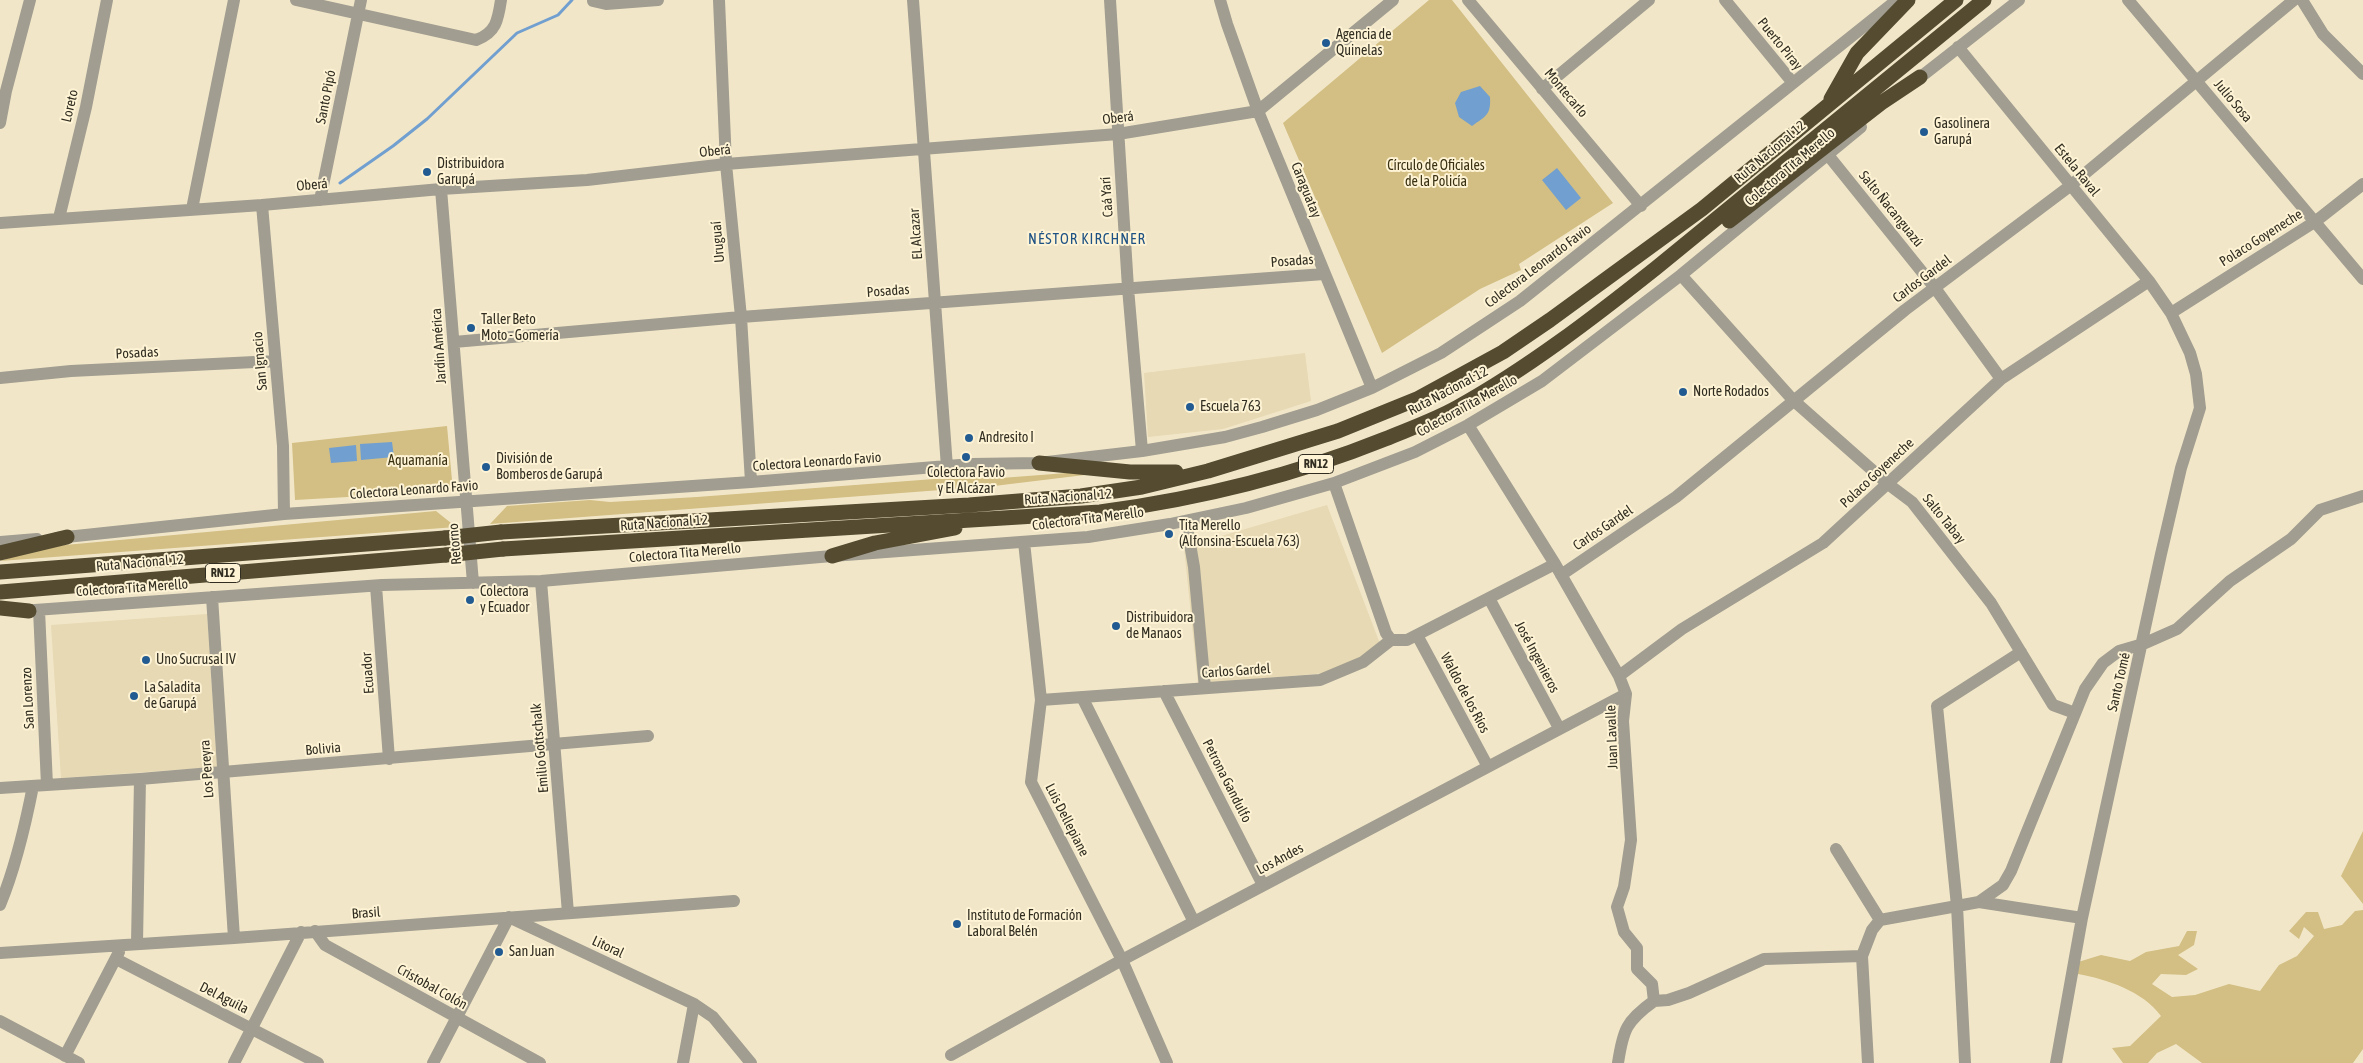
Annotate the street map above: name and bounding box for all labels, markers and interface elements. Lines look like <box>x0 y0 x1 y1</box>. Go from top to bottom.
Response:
street label: Puerto Piray <box>1754 15 1806 73</box>
place label: Agencia de Quinelas <box>1336 27 1392 59</box>
marker: Agencia de Quinelas <box>1320 37 1332 49</box>
street label: Montecarlo <box>1541 65 1591 121</box>
street label: Santo Pipó <box>313 69 339 125</box>
street label: Julio Sosa <box>2210 76 2256 126</box>
street label: Loreto <box>58 88 82 124</box>
street label: Oberá <box>1101 108 1135 128</box>
place label: Gasolinera Garupá <box>1934 116 1990 148</box>
street label: Ruta Nacional 12 <box>1731 117 1809 187</box>
street label: Colectora Tita Merello <box>1742 124 1838 210</box>
marker: Gasolinera Garupá <box>1918 126 1930 138</box>
street label: Estela Raval <box>2051 140 2103 200</box>
street label: Oberá <box>698 141 732 161</box>
place label: Distribuidora Garupá <box>437 156 505 188</box>
park label: Círculo de Oficiales de la Policía <box>1387 158 1485 190</box>
street label: Caraguatay <box>1287 160 1325 220</box>
marker: Distribuidora Garupá <box>421 166 433 178</box>
street label: Salto Ñacanguazú <box>1855 168 1927 250</box>
street label: Oberá <box>296 175 328 195</box>
street label: Caá Yarí <box>1097 176 1117 218</box>
street label: Polaco Goyeneche <box>2217 206 2305 270</box>
street label: EL Alcazar <box>906 208 926 260</box>
street label: Colectora Leonardo Favio <box>1481 220 1595 312</box>
street label: Uruguaí <box>708 221 728 263</box>
district label: NÉSTOR KIRCHNER <box>1026 230 1148 248</box>
street label: Posadas <box>1270 251 1314 271</box>
street label: Carlos Gardel <box>1890 252 1954 306</box>
street label: Posadas <box>866 281 910 301</box>
street label: Jardín América <box>428 307 450 385</box>
place label: Taller Beto Moto - Gomería <box>481 312 559 344</box>
marker: Taller Beto Moto - Gomería <box>465 322 477 334</box>
street label: San Ignacio <box>249 331 271 391</box>
street label: Posadas <box>115 343 159 363</box>
street label: Ruta Nacional 12 <box>1405 363 1491 419</box>
street label: Colectora Tita Merello <box>1414 371 1520 441</box>
place label: Norte Rodados <box>1693 384 1769 400</box>
marker: Norte Rodados <box>1677 386 1689 398</box>
place label: Escuela 763 <box>1200 399 1261 415</box>
marker: Escuela 763 <box>1184 401 1196 413</box>
place label: Andresito I <box>979 430 1034 446</box>
marker: Andresito I <box>963 432 975 444</box>
street label: Polaco Goyeneche <box>1837 435 1917 511</box>
street label: Colectora Leonardo Favio <box>752 449 882 475</box>
place label: División de Bomberos de Garupá <box>496 451 603 484</box>
marker: Colectora Favio y El Alcázar <box>960 451 972 463</box>
park label: Aquamanía <box>388 453 448 469</box>
road number: RN12 <box>1298 454 1334 474</box>
marker: División de Bomberos de Garupá <box>480 461 492 473</box>
place label: Colectora Favio y El Alcázar <box>927 465 1005 498</box>
street label: Colectora Leonardo Favio <box>349 477 479 503</box>
street label: Ruta Nacional 12 <box>1023 486 1113 508</box>
street label: Salto Tabay <box>1919 491 1969 547</box>
street label: Carlos Gardel <box>1570 502 1636 554</box>
street label: Colectora Tita Merello <box>1031 504 1145 534</box>
street label: Ruta Nacional 12 <box>619 512 709 534</box>
place label: Tita Merello (Alfonsina-Escuela 763) <box>1179 518 1300 550</box>
street label: Retorno <box>445 523 465 565</box>
marker: Tita Merello (Alfonsina-Escuela 763) <box>1163 528 1175 540</box>
street label: Colectora Tita Merello <box>628 540 742 566</box>
street label: Ruta Nacional 12 <box>95 551 185 575</box>
road number: RN12 <box>206 564 240 582</box>
street label: Colectora Tita Merello <box>75 576 189 600</box>
place label: Colectora y Ecuador <box>480 584 529 616</box>
marker: Colectora y Ecuador <box>464 594 476 606</box>
place label: Distribuidora de Manaos <box>1126 610 1194 642</box>
street label: José Ingenieros <box>1511 618 1563 696</box>
marker: Distribuidora de Manaos <box>1110 620 1122 632</box>
street label: Waldo de los Ríos <box>1437 650 1493 736</box>
street label: Santo Tomé <box>2104 651 2134 713</box>
place label: Uno Sucrusal IV <box>156 652 236 668</box>
street label: Ecuador <box>358 652 378 694</box>
marker: Uno Sucrusal IV <box>140 654 152 666</box>
street label: Carlos Gardel <box>1201 660 1271 682</box>
street label: San Lorenzo <box>18 667 38 729</box>
place label: La Saladita de Garupá <box>144 680 201 712</box>
marker: La Saladita de Garupá <box>128 690 140 702</box>
street label: Emilio Gottschalk <box>528 702 552 794</box>
street label: Juan Lavalle <box>1602 705 1622 769</box>
street label: Petrona Gandulfo <box>1199 737 1255 825</box>
street label: Los Pereyra <box>197 739 217 799</box>
street label: Bolivia <box>305 739 341 759</box>
street label: Luis Dellepiane <box>1041 781 1093 859</box>
street label: Los Andes <box>1254 840 1306 878</box>
street label: Brasil <box>351 904 381 922</box>
place label: Instituto de Formación Laboral Belén <box>967 908 1082 940</box>
marker: Instituto de Formación Laboral Belén <box>951 918 963 930</box>
street label: Litoral <box>589 932 627 962</box>
place label: San Juan <box>509 944 555 960</box>
marker: San Juan <box>493 946 505 958</box>
street label: Cristobal Colón <box>394 961 470 1013</box>
street label: Del Aguila <box>197 979 251 1017</box>

